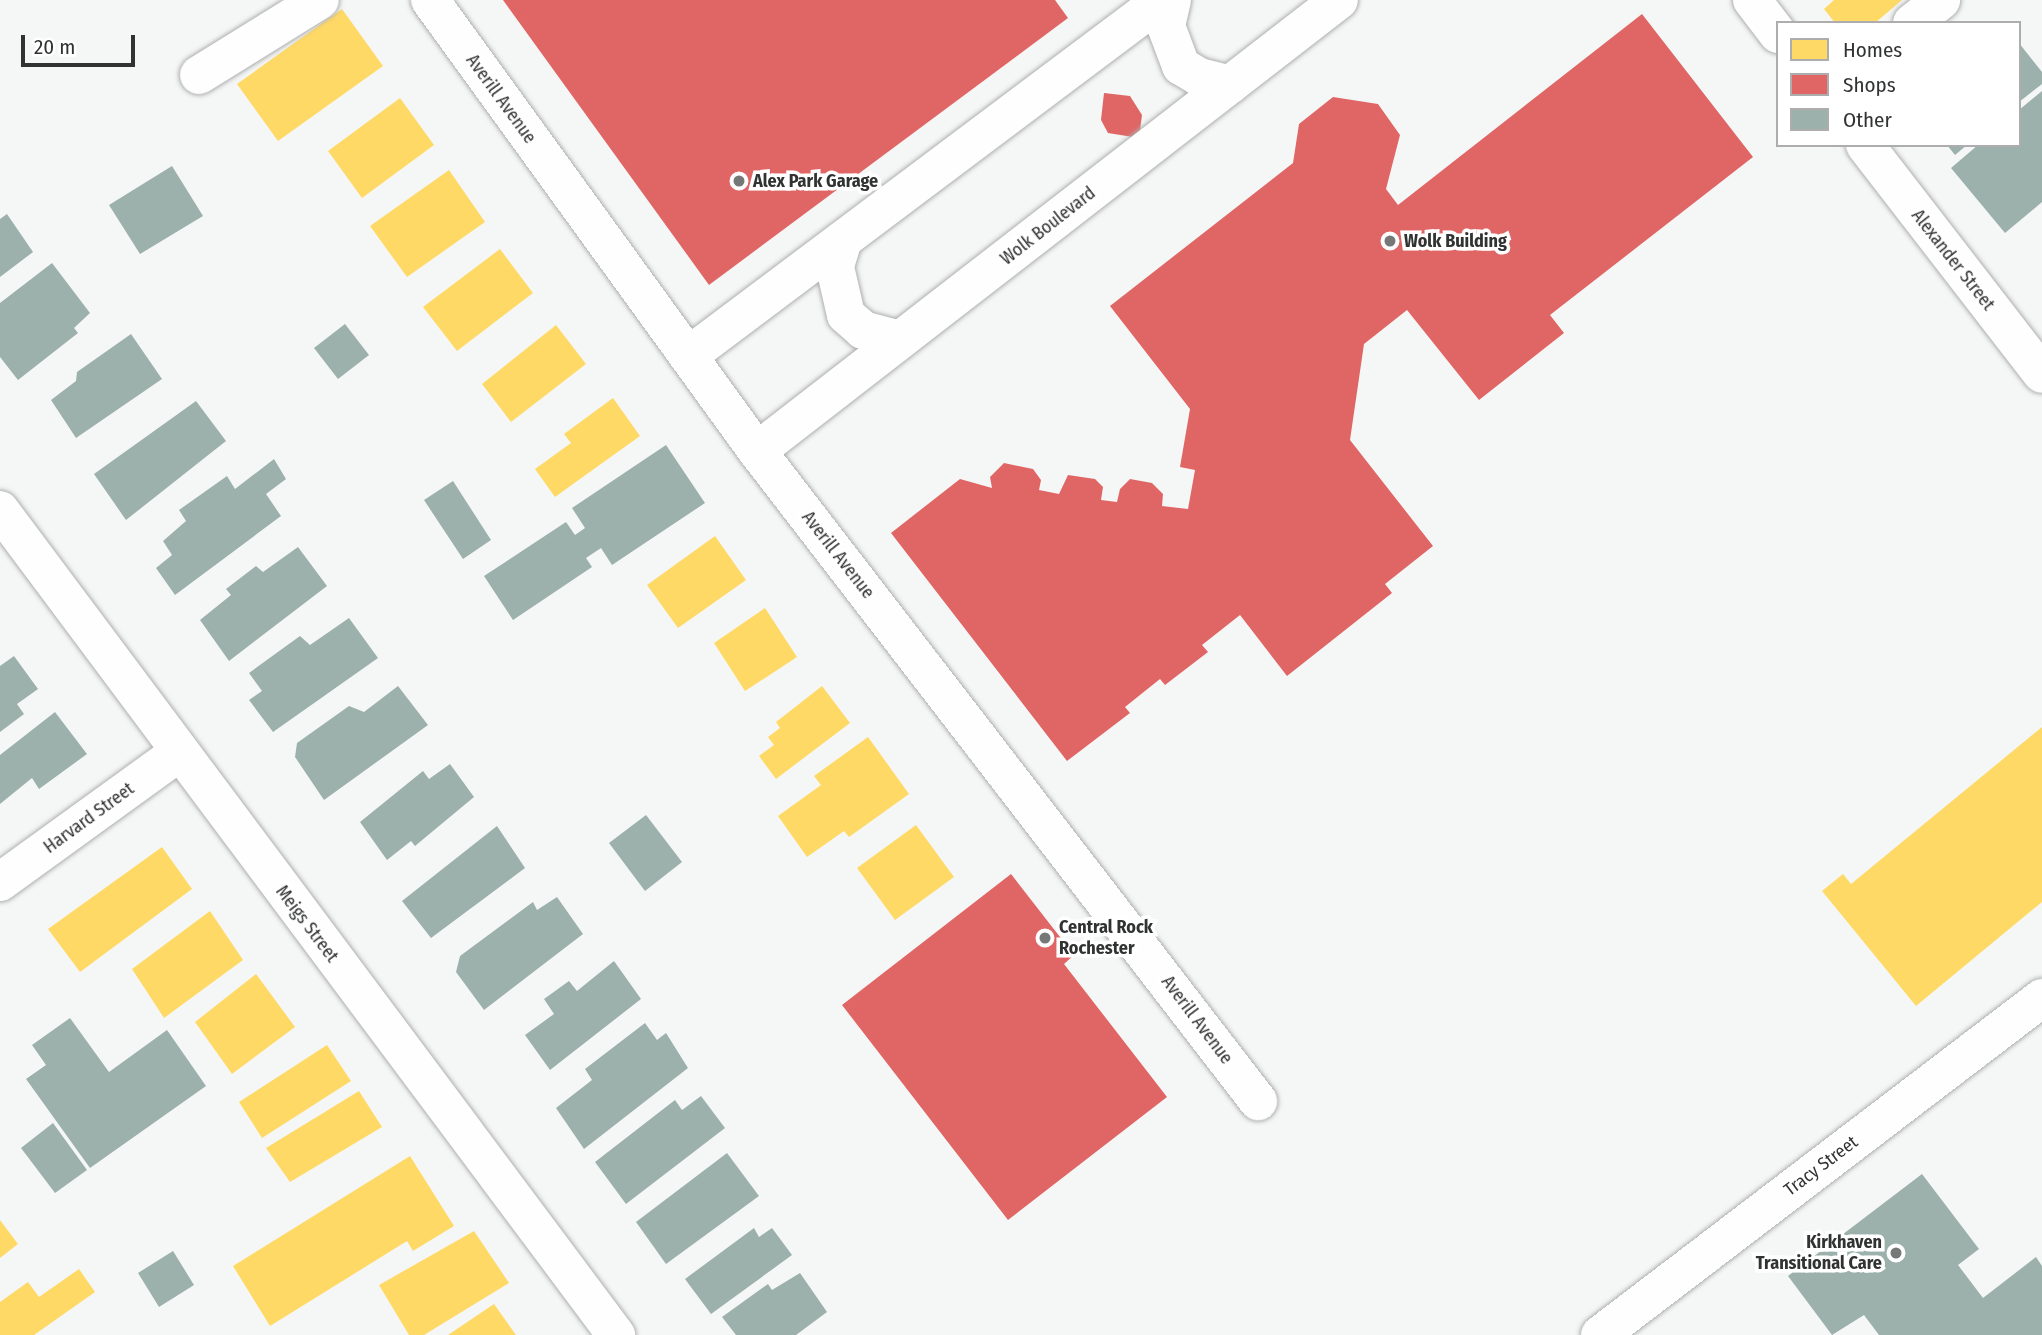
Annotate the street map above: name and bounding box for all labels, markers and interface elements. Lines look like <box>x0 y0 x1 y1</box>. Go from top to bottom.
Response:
scale bar <box>24 21 138 65</box>
legend <box>1776 21 2021 147</box>
text: 20 m <box>34 34 75 60</box>
text: Homes <box>1843 37 1902 63</box>
street label: Averill Avenue <box>461 50 541 148</box>
text: Shops <box>1843 72 1896 98</box>
text: Other <box>1843 107 1892 133</box>
place label: Alex Park Garage <box>753 170 878 192</box>
marker: Alex Park Garage <box>731 173 747 189</box>
street label: Wolk Boulevard <box>996 182 1100 270</box>
street label: Alexander Street <box>1907 205 1999 315</box>
place label: Wolk Building <box>1404 230 1507 252</box>
marker: Wolk Building <box>1382 233 1398 249</box>
street label: Averill Avenue <box>797 507 879 603</box>
street label: Harvard Street <box>40 778 138 858</box>
street label: Meigs Street <box>271 881 343 967</box>
place label: Central Rock Rochester <box>1059 917 1153 960</box>
marker: Central Rock Rochester <box>1037 930 1053 946</box>
street label: Averill Avenue <box>1157 972 1237 1068</box>
street label: Tracy Street <box>1780 1131 1862 1201</box>
place label: Kirkhaven Transitional Care <box>1756 1232 1882 1274</box>
marker: Kirkhaven Transitional Care <box>1888 1245 1904 1261</box>

